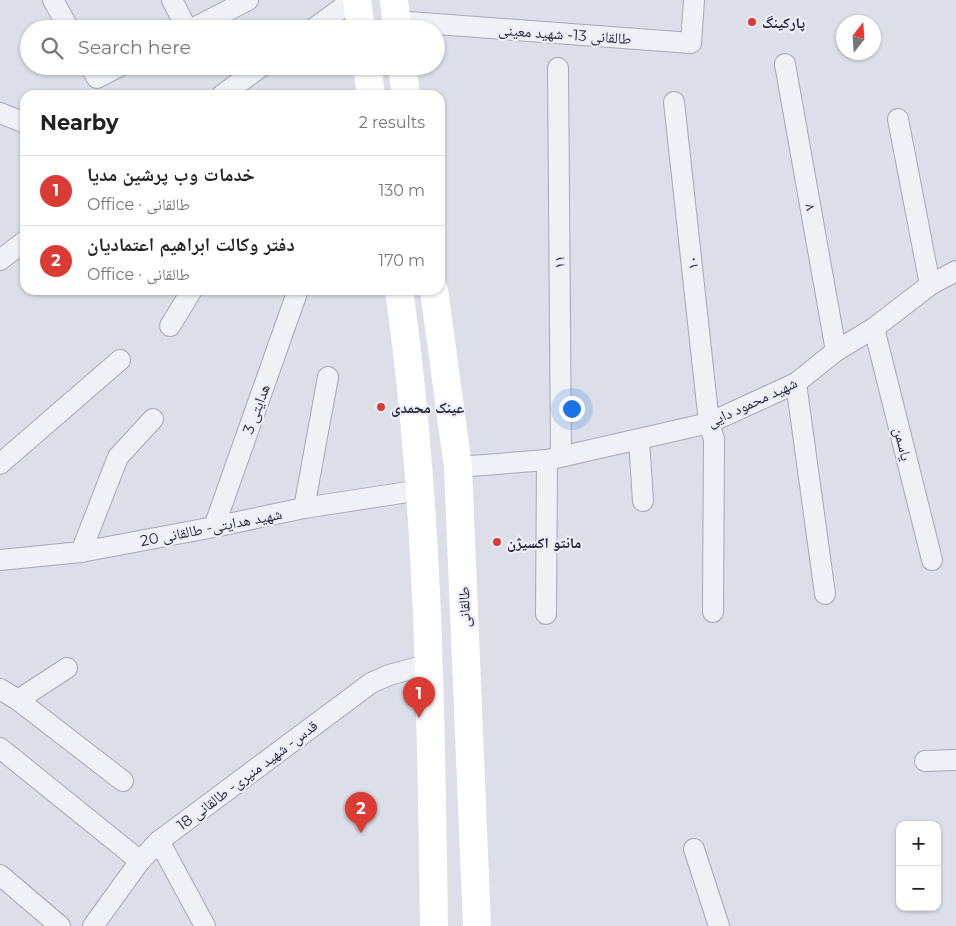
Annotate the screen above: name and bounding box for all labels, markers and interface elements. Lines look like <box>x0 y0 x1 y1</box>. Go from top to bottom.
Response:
place label: پارکینگ <box>762 13 805 32</box>
north arrow <box>836 15 881 60</box>
marker: پارکینگ <box>746 16 758 28</box>
search box <box>20 20 445 75</box>
street label: طالقانی 13- شهید معینی <box>498 20 632 49</box>
icon: search <box>38 34 66 62</box>
text: Search here <box>78 36 191 59</box>
text: Nearby <box>40 110 119 135</box>
text: 2 results <box>359 113 425 132</box>
text: خدمات وب پرشین مدیا <box>87 163 255 186</box>
text: 1 <box>53 181 59 200</box>
text: 130 m <box>378 181 425 200</box>
text: Office · طالقانی <box>87 195 190 214</box>
street label: ۸ <box>801 202 821 212</box>
text: دفتر وکالت ابراهیم اعتمادیان <box>87 233 295 256</box>
text: 2 <box>51 251 61 270</box>
text: 170 m <box>378 251 425 270</box>
street label: ۱۱ <box>549 255 569 269</box>
street label: ۱۰ <box>682 255 702 271</box>
text: Office · طالقانی <box>87 265 190 284</box>
street label: شهید محمود دایی <box>704 373 801 432</box>
street label: هدایتی 3 <box>238 382 275 437</box>
your location <box>559 396 585 422</box>
place label: عینک محمدی <box>391 398 465 417</box>
marker: عینک محمدی <box>375 401 387 413</box>
street label: یاسمن <box>889 425 916 463</box>
street label: شهید هدایتی- طالقانی 20 <box>138 504 284 551</box>
place label: مانتو اكسيژن <box>507 533 581 552</box>
marker: مانتو اكسيژن <box>491 536 503 548</box>
street label: طالقانی <box>454 586 475 628</box>
pin: 1 <box>403 677 435 718</box>
street label: قدس- شهید منیری- طالقانی 18 <box>173 716 322 835</box>
pin: 2 <box>345 792 377 833</box>
map controls <box>896 821 941 911</box>
button: + <box>896 821 941 866</box>
button: − <box>896 866 941 911</box>

